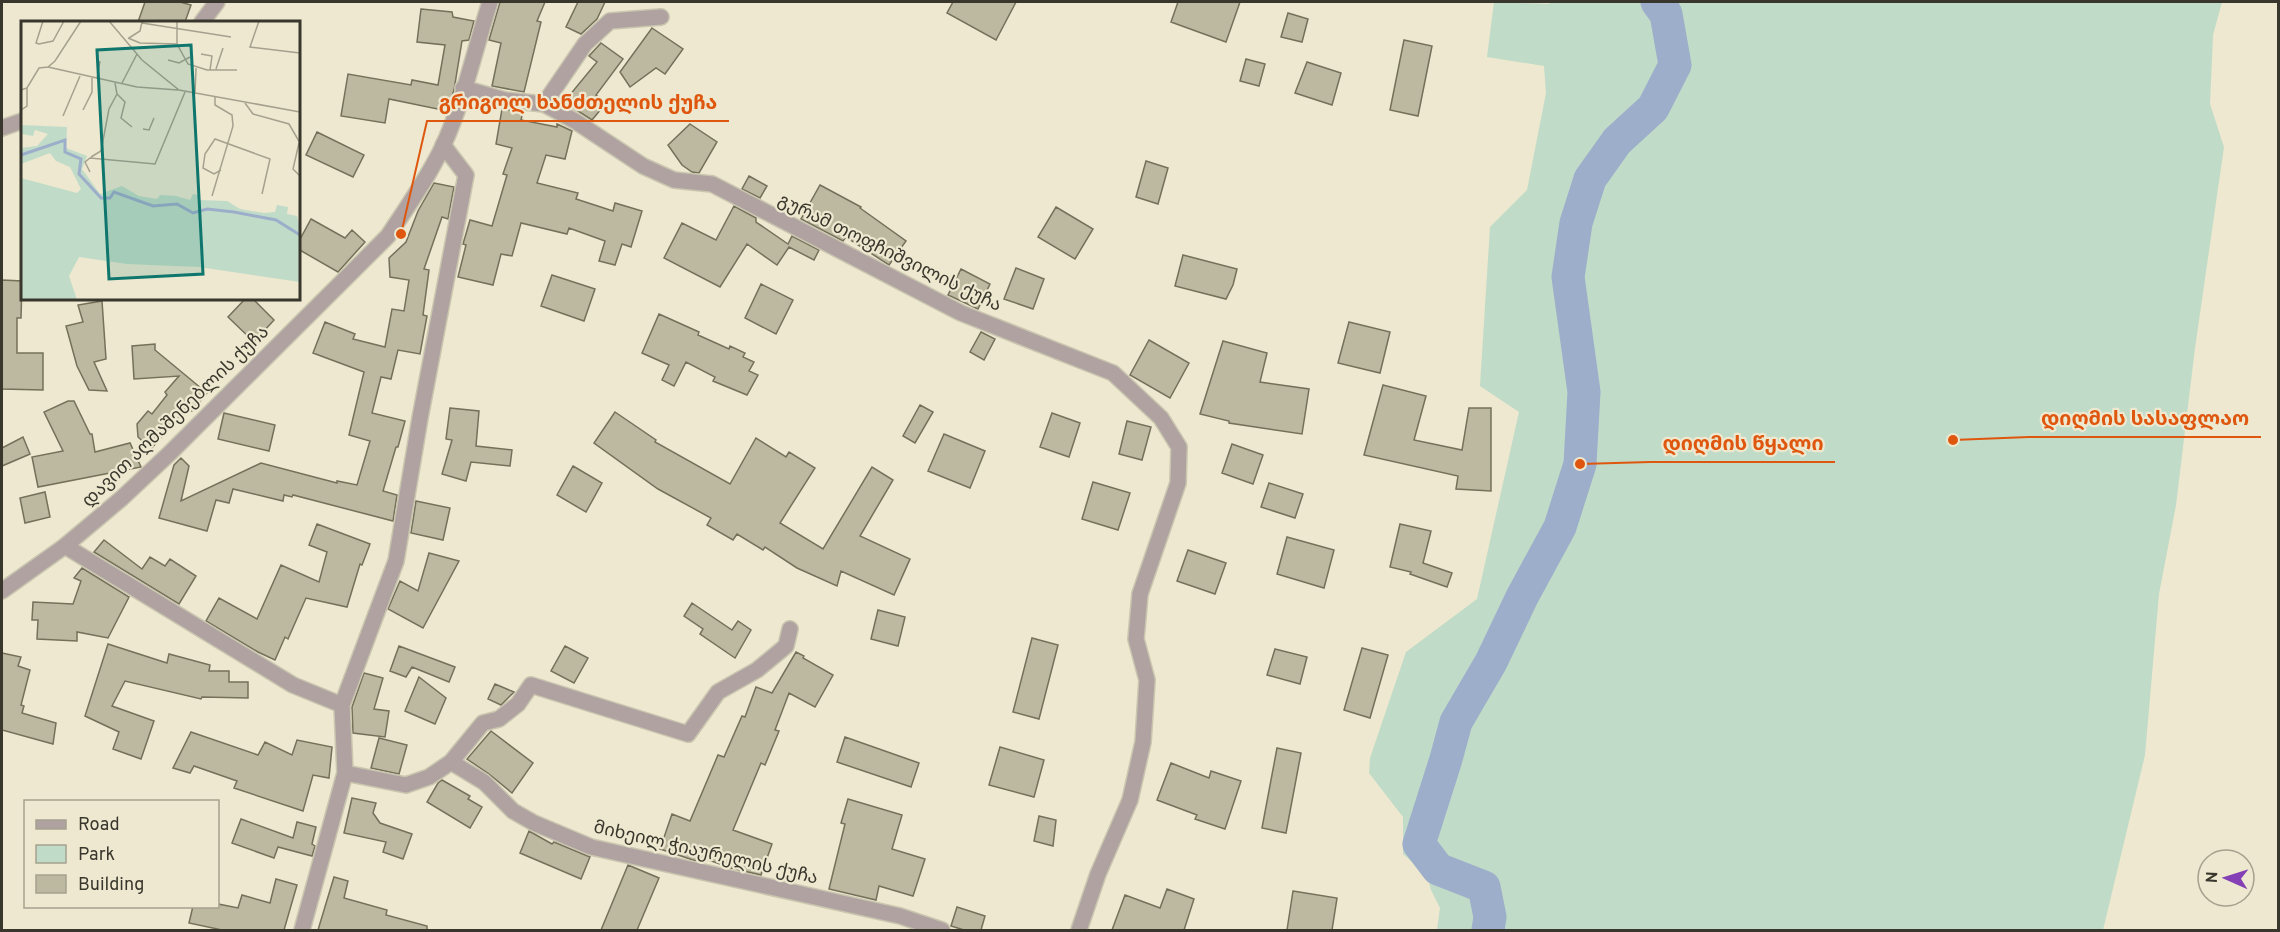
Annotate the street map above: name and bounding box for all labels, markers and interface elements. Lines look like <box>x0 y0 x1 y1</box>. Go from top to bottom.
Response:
inset map <box>21 21 300 300</box>
callout: გრიგოლ ხანძთელის ქუჩა <box>427 83 729 121</box>
text: გრიგოლ ხანძთელის ქუჩა <box>439 91 717 117</box>
street label: გურამ თოფჩიშვილის ქუჩა <box>774 189 1005 318</box>
street label: დავით აღმაშენებლის ქუჩა <box>78 321 274 513</box>
callout: დიღმის სასაფლაო <box>2029 399 2261 437</box>
text: დიღმის სასაფლაო <box>2041 407 2249 433</box>
callout: დიღმის წყალი <box>1650 424 1835 462</box>
text: დიღმის წყალი <box>1662 432 1824 458</box>
legend <box>24 800 219 908</box>
text: Road <box>78 814 120 837</box>
street label: მიხეილ ჭიაურელის ქუჩა <box>591 816 820 890</box>
text: Park <box>78 844 115 867</box>
north arrow <box>2196 848 2256 908</box>
text: N <box>2203 871 2223 884</box>
text: Building <box>78 874 144 897</box>

